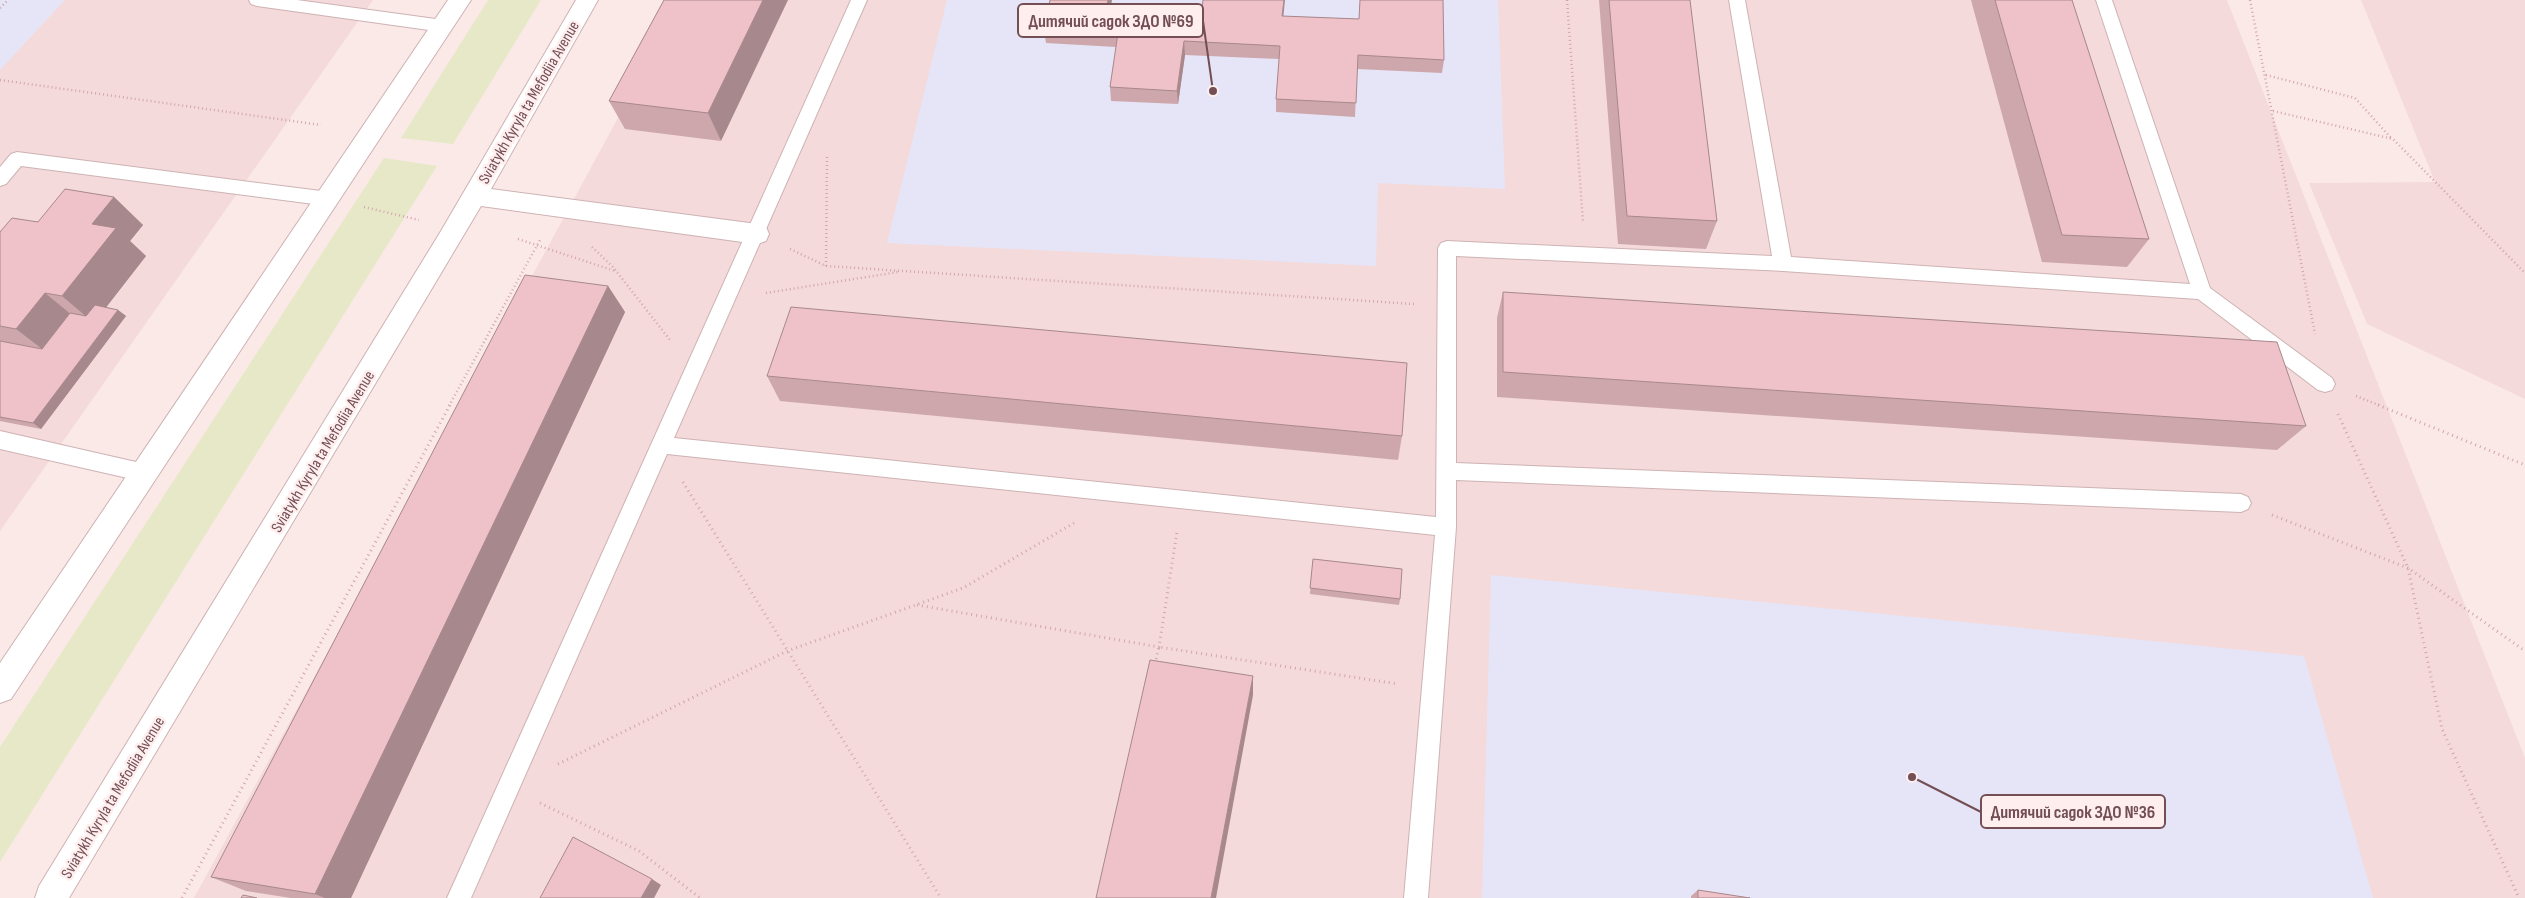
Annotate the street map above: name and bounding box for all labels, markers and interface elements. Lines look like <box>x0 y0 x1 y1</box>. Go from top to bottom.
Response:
callout: Дитячий садок ЗДО №69 <box>1018 4 1203 37</box>
text: Дитячий садок ЗДО №69 <box>1029 11 1193 32</box>
street label: Sviatykh Kyryla ta Mefodiia Avenue <box>475 18 584 188</box>
street label: Sviatykh Kyryla ta Mefodiia Avenue <box>267 368 379 536</box>
street label: Sviatykh Kyryla ta Mefodiia Avenue <box>57 714 169 882</box>
callout: Дитячий садок ЗДО №36 <box>1981 795 2165 828</box>
text: Дитячий садок ЗДО №36 <box>1991 802 2155 823</box>

